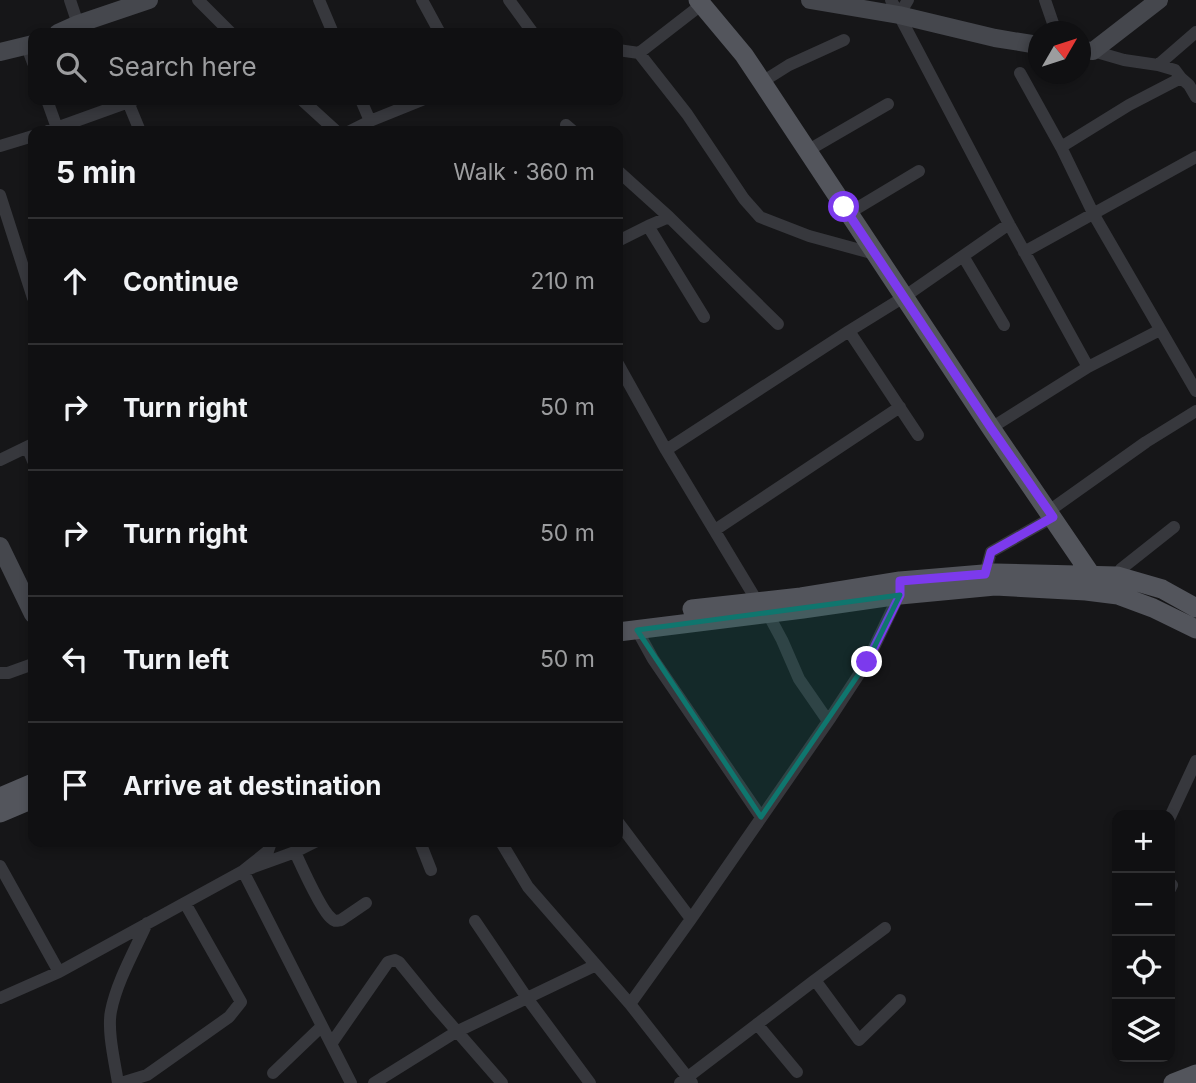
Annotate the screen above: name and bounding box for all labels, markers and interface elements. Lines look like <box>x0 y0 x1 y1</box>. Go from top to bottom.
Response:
north arrow <box>1028 21 1091 84</box>
search box <box>28 28 623 105</box>
icon: search <box>52 48 90 86</box>
text: Search here <box>108 51 257 82</box>
text: 5 min <box>56 154 136 190</box>
text: Walk · 360 m <box>453 158 595 186</box>
route start <box>828 191 859 222</box>
icon: ahead <box>56 262 94 300</box>
text: Continue <box>123 266 239 297</box>
text: 210 m <box>530 267 595 295</box>
icon: right <box>56 388 94 426</box>
text: Turn right <box>123 392 248 423</box>
text: 50 m <box>540 393 595 421</box>
icon: right <box>56 514 94 552</box>
text: Turn right <box>123 518 248 549</box>
text: 50 m <box>540 519 595 547</box>
icon: left <box>56 640 94 678</box>
text: Turn left <box>123 644 229 675</box>
text: 50 m <box>540 645 595 673</box>
route end <box>851 646 882 677</box>
icon: arrive <box>56 766 94 804</box>
text: Arrive at destination <box>123 770 382 801</box>
map controls <box>1112 810 1175 1062</box>
button: + <box>1112 810 1175 873</box>
button: − <box>1112 873 1175 936</box>
button: locate <box>1112 936 1175 999</box>
button: layers <box>1112 999 1175 1062</box>

